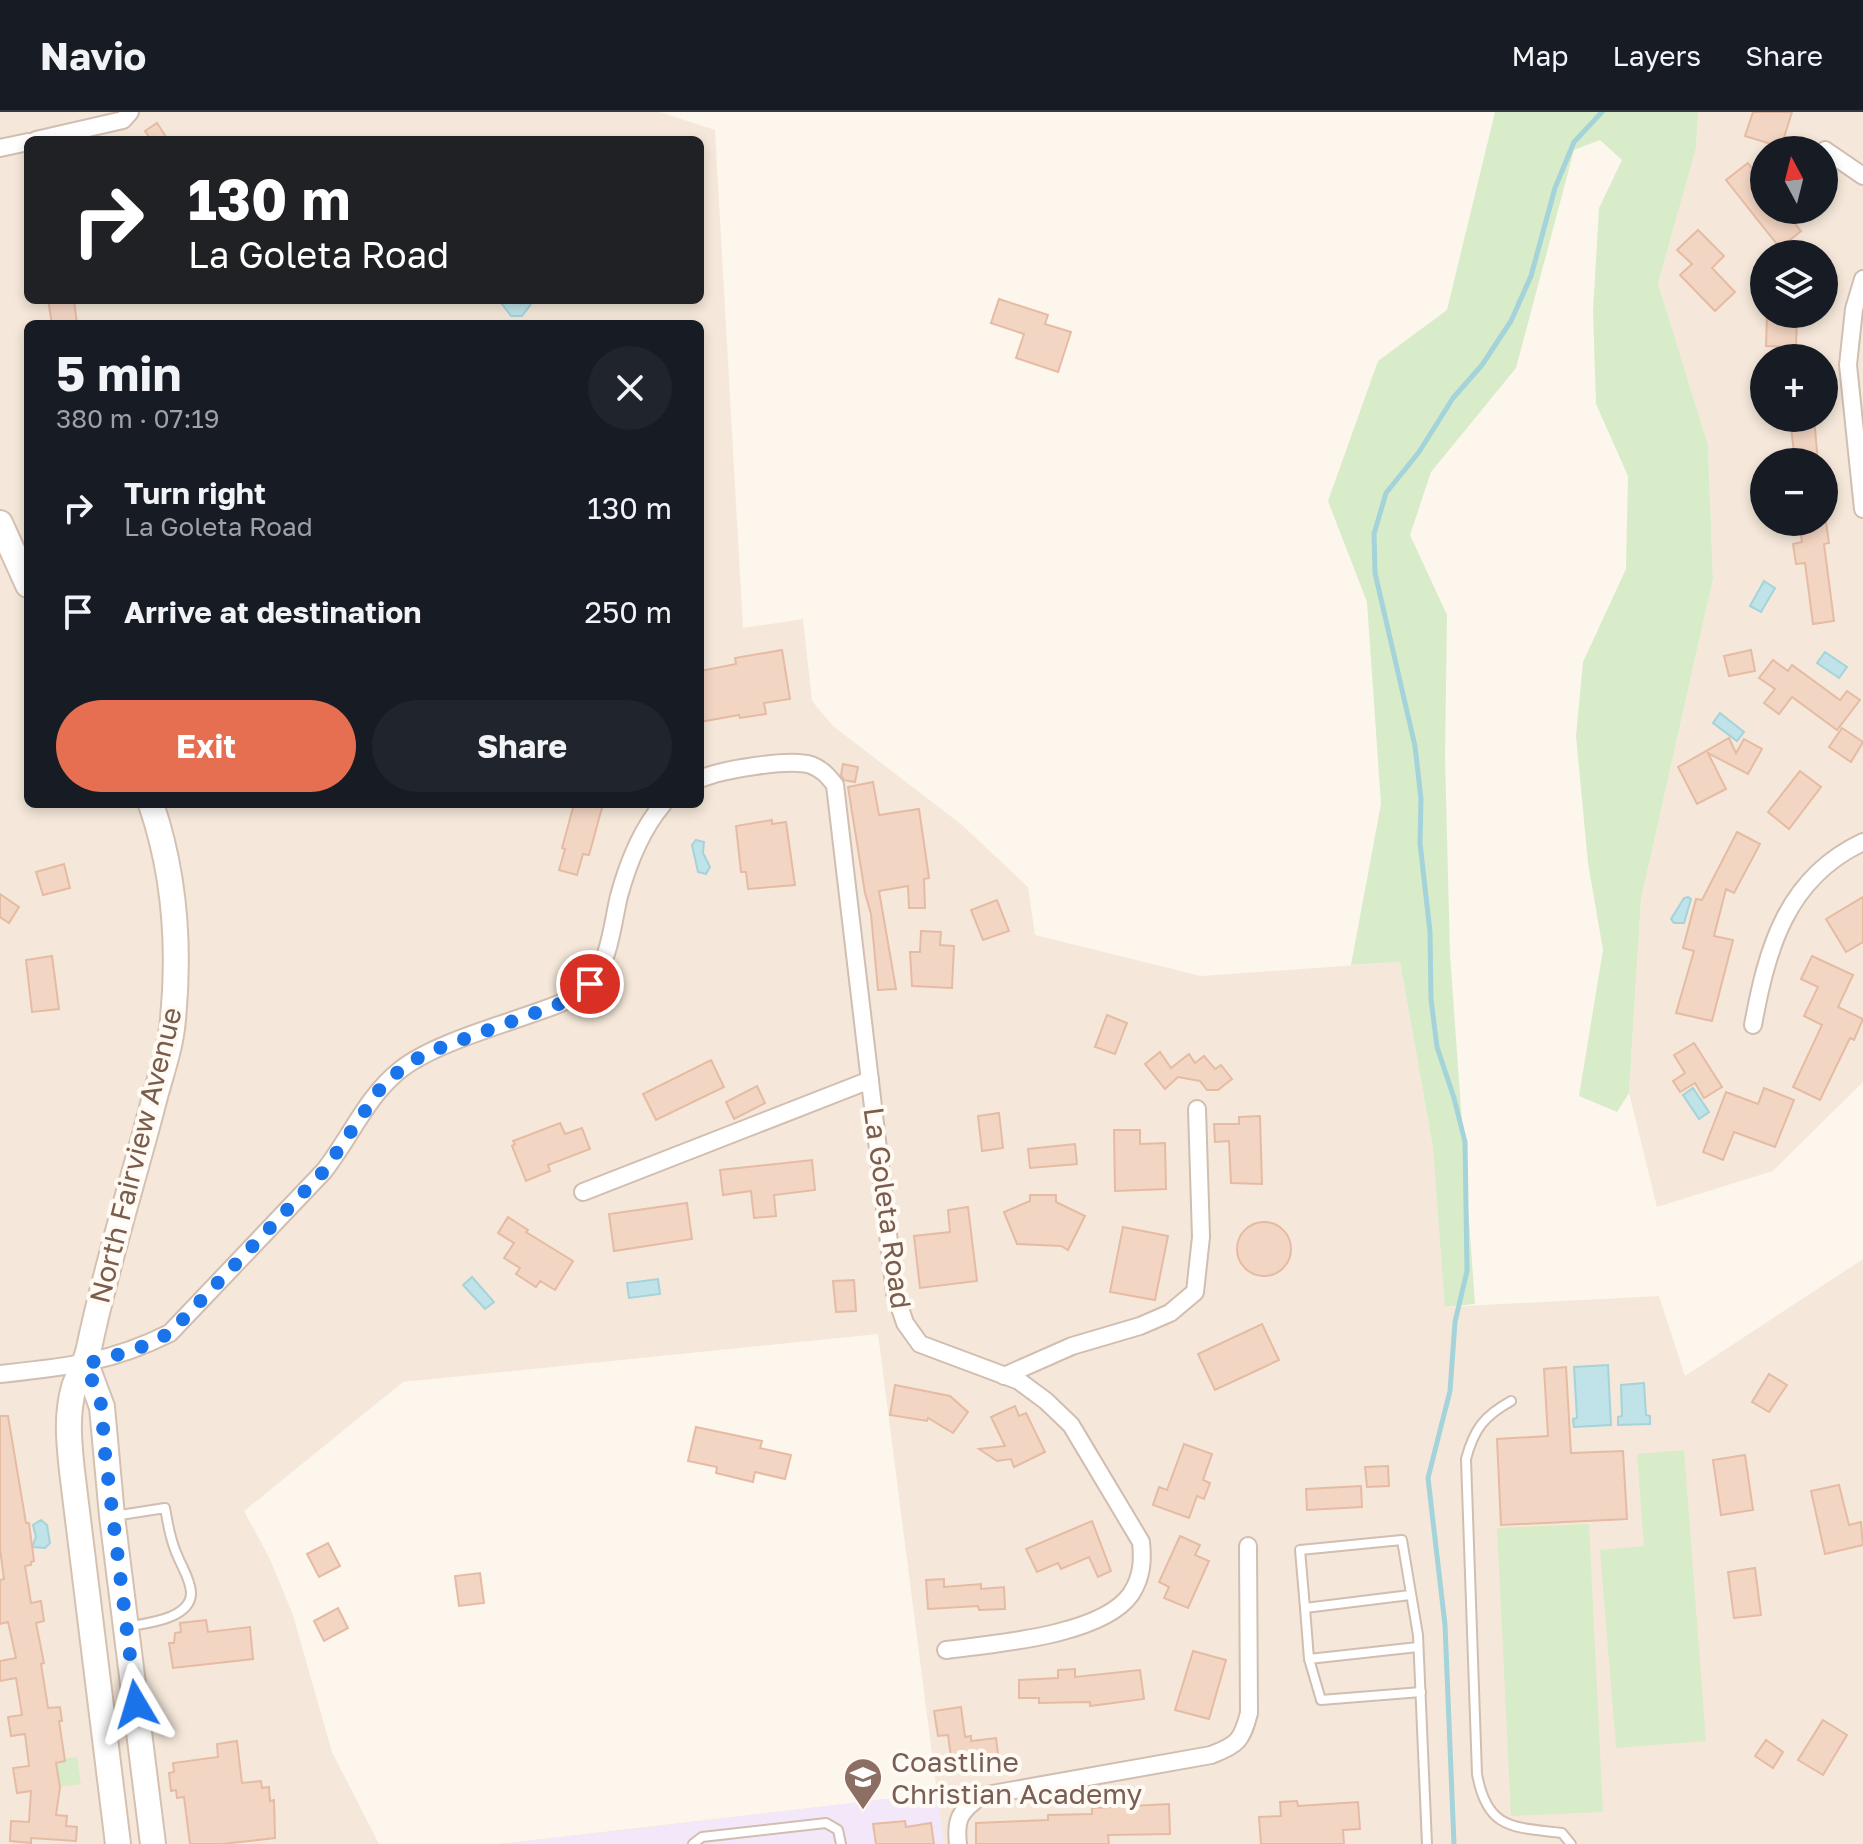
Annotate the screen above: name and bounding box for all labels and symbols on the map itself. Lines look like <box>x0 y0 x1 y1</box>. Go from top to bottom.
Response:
north arrow <box>1750 136 1838 224</box>
pin <box>556 950 624 1018</box>
street label: North Fairview Avenue <box>82 1004 188 1306</box>
street label: La Goleta Road <box>858 1105 918 1311</box>
position arrow <box>94 1662 178 1746</box>
place label: Coastline Christian Academy <box>891 1745 1143 1810</box>
school or university icon: Coastline Christian Academy <box>842 1756 884 1811</box>

